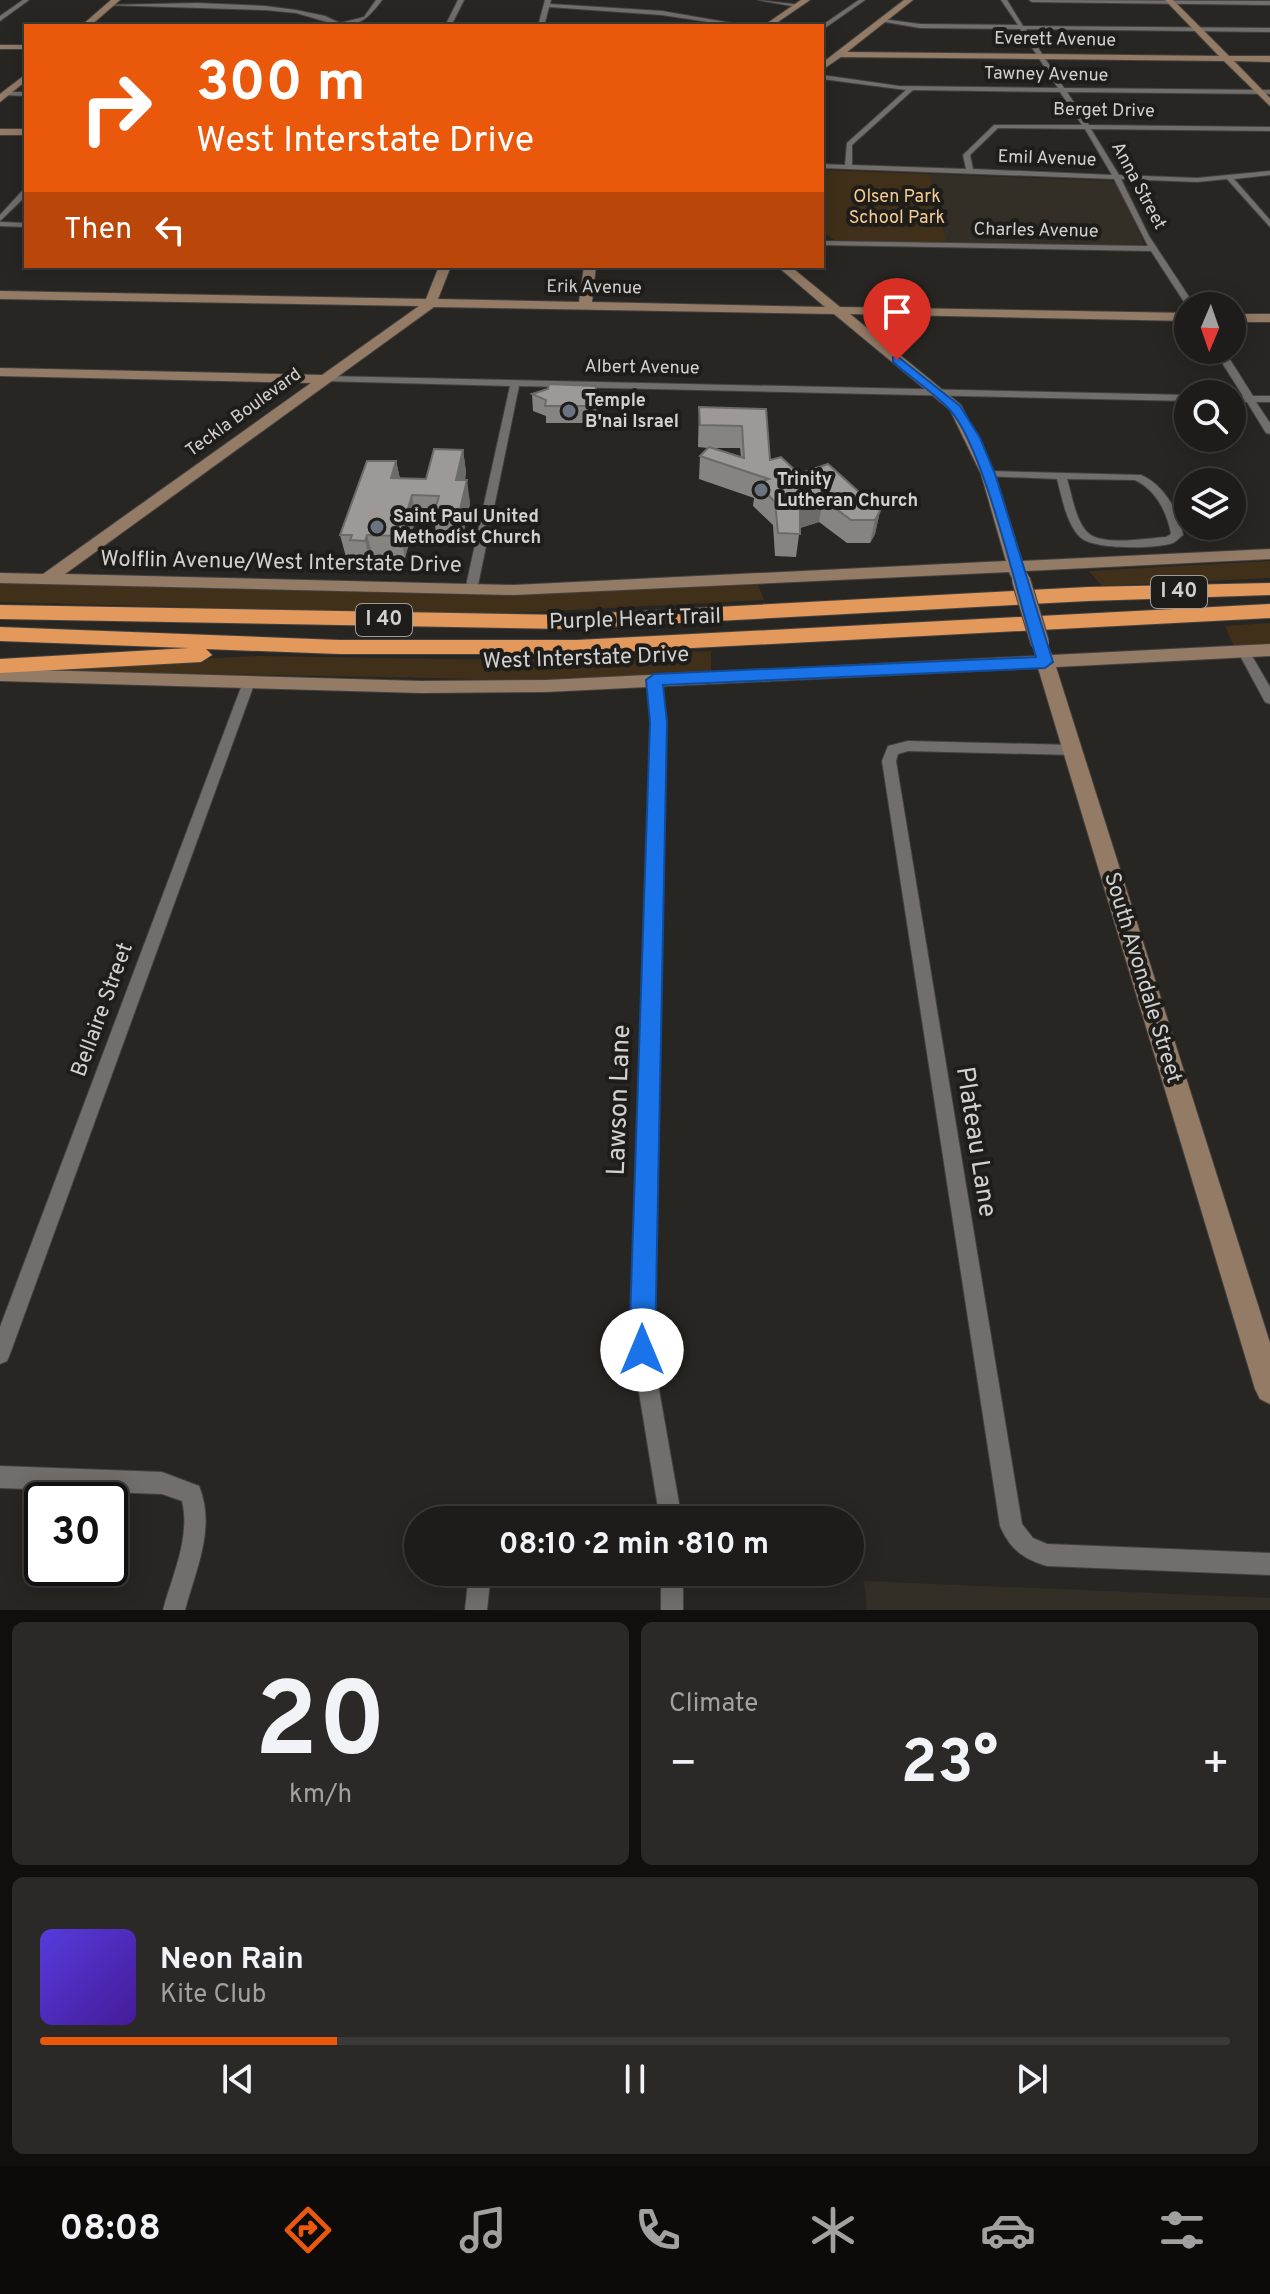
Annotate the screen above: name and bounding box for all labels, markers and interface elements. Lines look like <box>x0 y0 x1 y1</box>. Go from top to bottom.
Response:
street label: Everett Avenue <box>994 27 1116 53</box>
text: 300 m <box>196 50 366 120</box>
icon: right <box>64 56 168 160</box>
street label: Tawney Avenue <box>984 62 1108 88</box>
street label: Berget Drive <box>1053 99 1155 123</box>
text: West Interstate Drive <box>196 119 534 165</box>
street label: Anna Street <box>1105 138 1171 234</box>
street label: Emil Avenue <box>997 146 1097 172</box>
park label: Olsen Park School Park <box>849 186 945 230</box>
icon: left <box>148 208 192 252</box>
text: Then <box>64 212 132 249</box>
street label: Charles Avenue <box>973 218 1099 244</box>
street label: Erik Avenue <box>546 276 642 300</box>
pin <box>863 278 931 360</box>
icon: arrive <box>875 290 919 334</box>
north arrow <box>1174 292 1246 364</box>
map controls <box>1174 292 1246 540</box>
street label: Albert Avenue <box>584 355 700 381</box>
street label: Teckla Boulevard <box>182 363 306 463</box>
button: search <box>1174 380 1246 452</box>
place label: Temple B'nai Israel <box>585 390 679 434</box>
marker: Temple B'nai Israel <box>560 402 578 420</box>
button: layers <box>1174 468 1246 540</box>
place label: Trinity Lutheran Church <box>777 469 918 513</box>
marker: Trinity Lutheran Church <box>752 481 770 499</box>
place label: Saint Paul United Methodist Church <box>393 506 541 550</box>
marker: Saint Paul United Methodist Church <box>368 518 386 536</box>
street label: Wolflin Avenue/West Interstate Drive <box>100 546 462 580</box>
road number: I 40 <box>1151 576 1207 608</box>
road number: I 40 <box>356 604 412 636</box>
street label: Purple Heart Trail <box>548 604 722 636</box>
street label: West Interstate Drive <box>482 642 690 676</box>
street label: South Avondale Street <box>1097 869 1187 1087</box>
street label: Bellaire Street <box>66 939 140 1081</box>
street label: Lawson Lane <box>601 1024 639 1176</box>
street label: Plateau Lane <box>947 1064 1003 1220</box>
position arrow <box>600 1308 684 1392</box>
speed limit sign: 30 <box>24 1482 128 1586</box>
text: 08:10 · 2 min · 810 m <box>499 1527 769 1564</box>
text: 20 <box>255 1661 386 1793</box>
text: Climate <box>669 1688 758 1721</box>
text: 23° <box>901 1728 998 1804</box>
text: − <box>669 1738 697 1794</box>
text: + <box>1202 1738 1230 1794</box>
text: km/h <box>289 1779 352 1812</box>
text: Neon Rain <box>160 1942 304 1979</box>
text: Kite Club <box>160 1979 266 2012</box>
icon: previous <box>216 2057 260 2101</box>
icon: pause <box>613 2057 657 2101</box>
icon: next <box>1010 2057 1054 2101</box>
icon: directions <box>280 2202 336 2258</box>
icon: music <box>455 2202 511 2258</box>
icon: phone <box>630 2202 686 2258</box>
icon: climate <box>805 2202 861 2258</box>
icon: car <box>980 2202 1036 2258</box>
icon: filters <box>1154 2202 1210 2258</box>
text: 08:08 <box>59 2207 161 2253</box>

